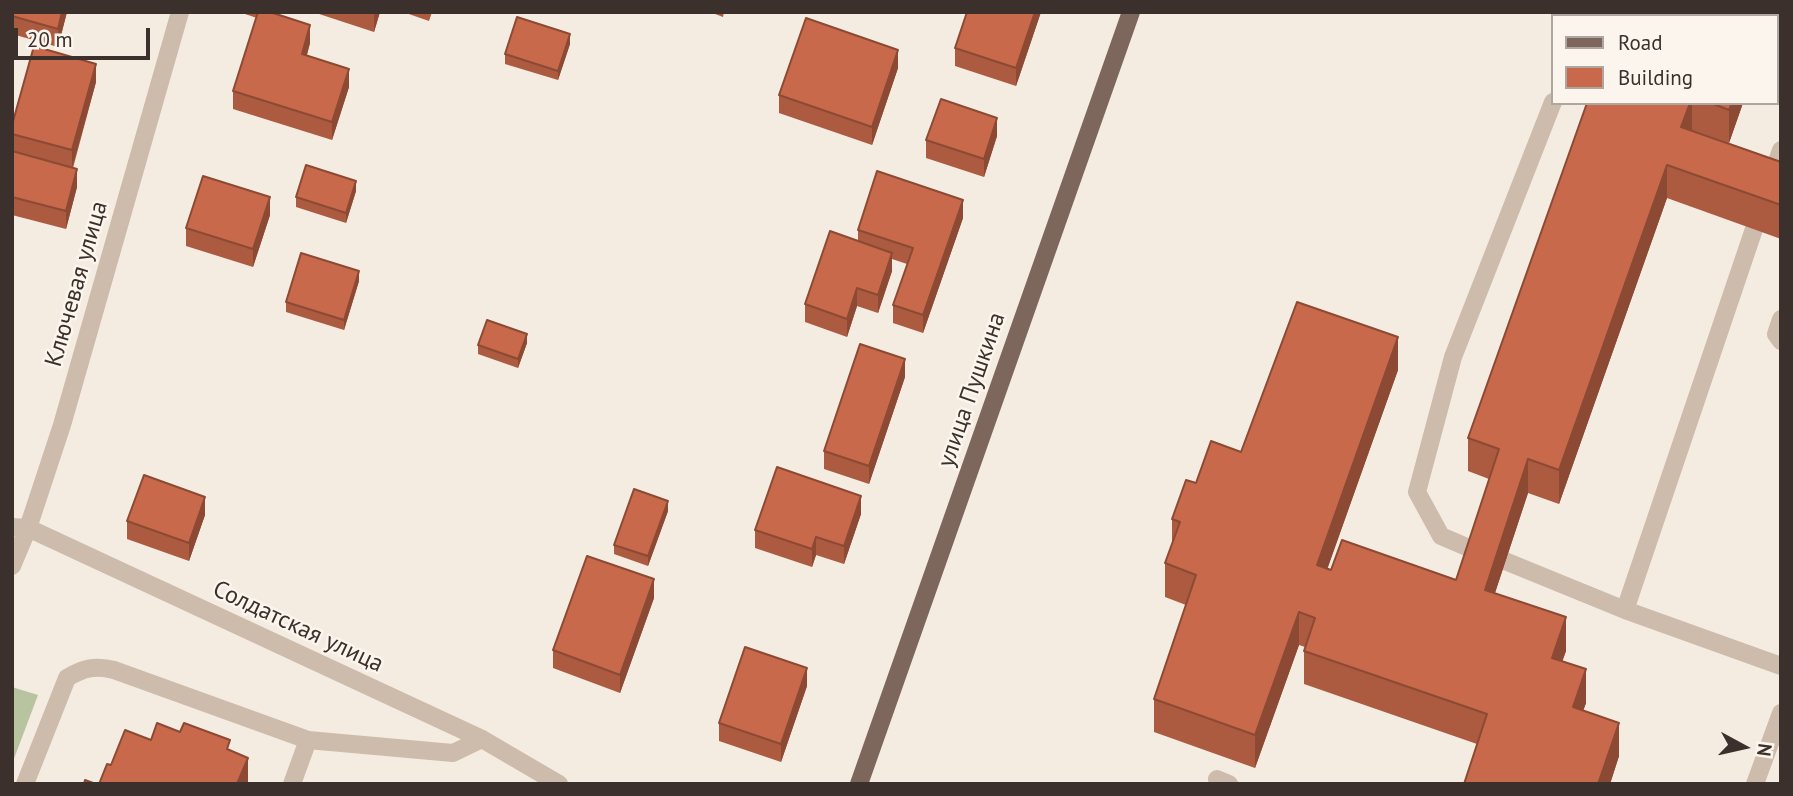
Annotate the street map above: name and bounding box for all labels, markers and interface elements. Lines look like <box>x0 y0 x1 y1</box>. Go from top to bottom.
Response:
scale bar <box>18 14 154 58</box>
legend <box>1552 14 1779 105</box>
text: 20 m <box>27 26 73 53</box>
text: Road <box>1618 29 1662 56</box>
text: Building <box>1618 64 1693 91</box>
street label: Ключевая улица <box>40 198 114 370</box>
street label: улица Пушкина <box>932 309 1012 471</box>
street label: Солдатская улица <box>208 575 388 679</box>
north arrow <box>1709 712 1779 782</box>
text: N <box>1752 742 1778 758</box>

